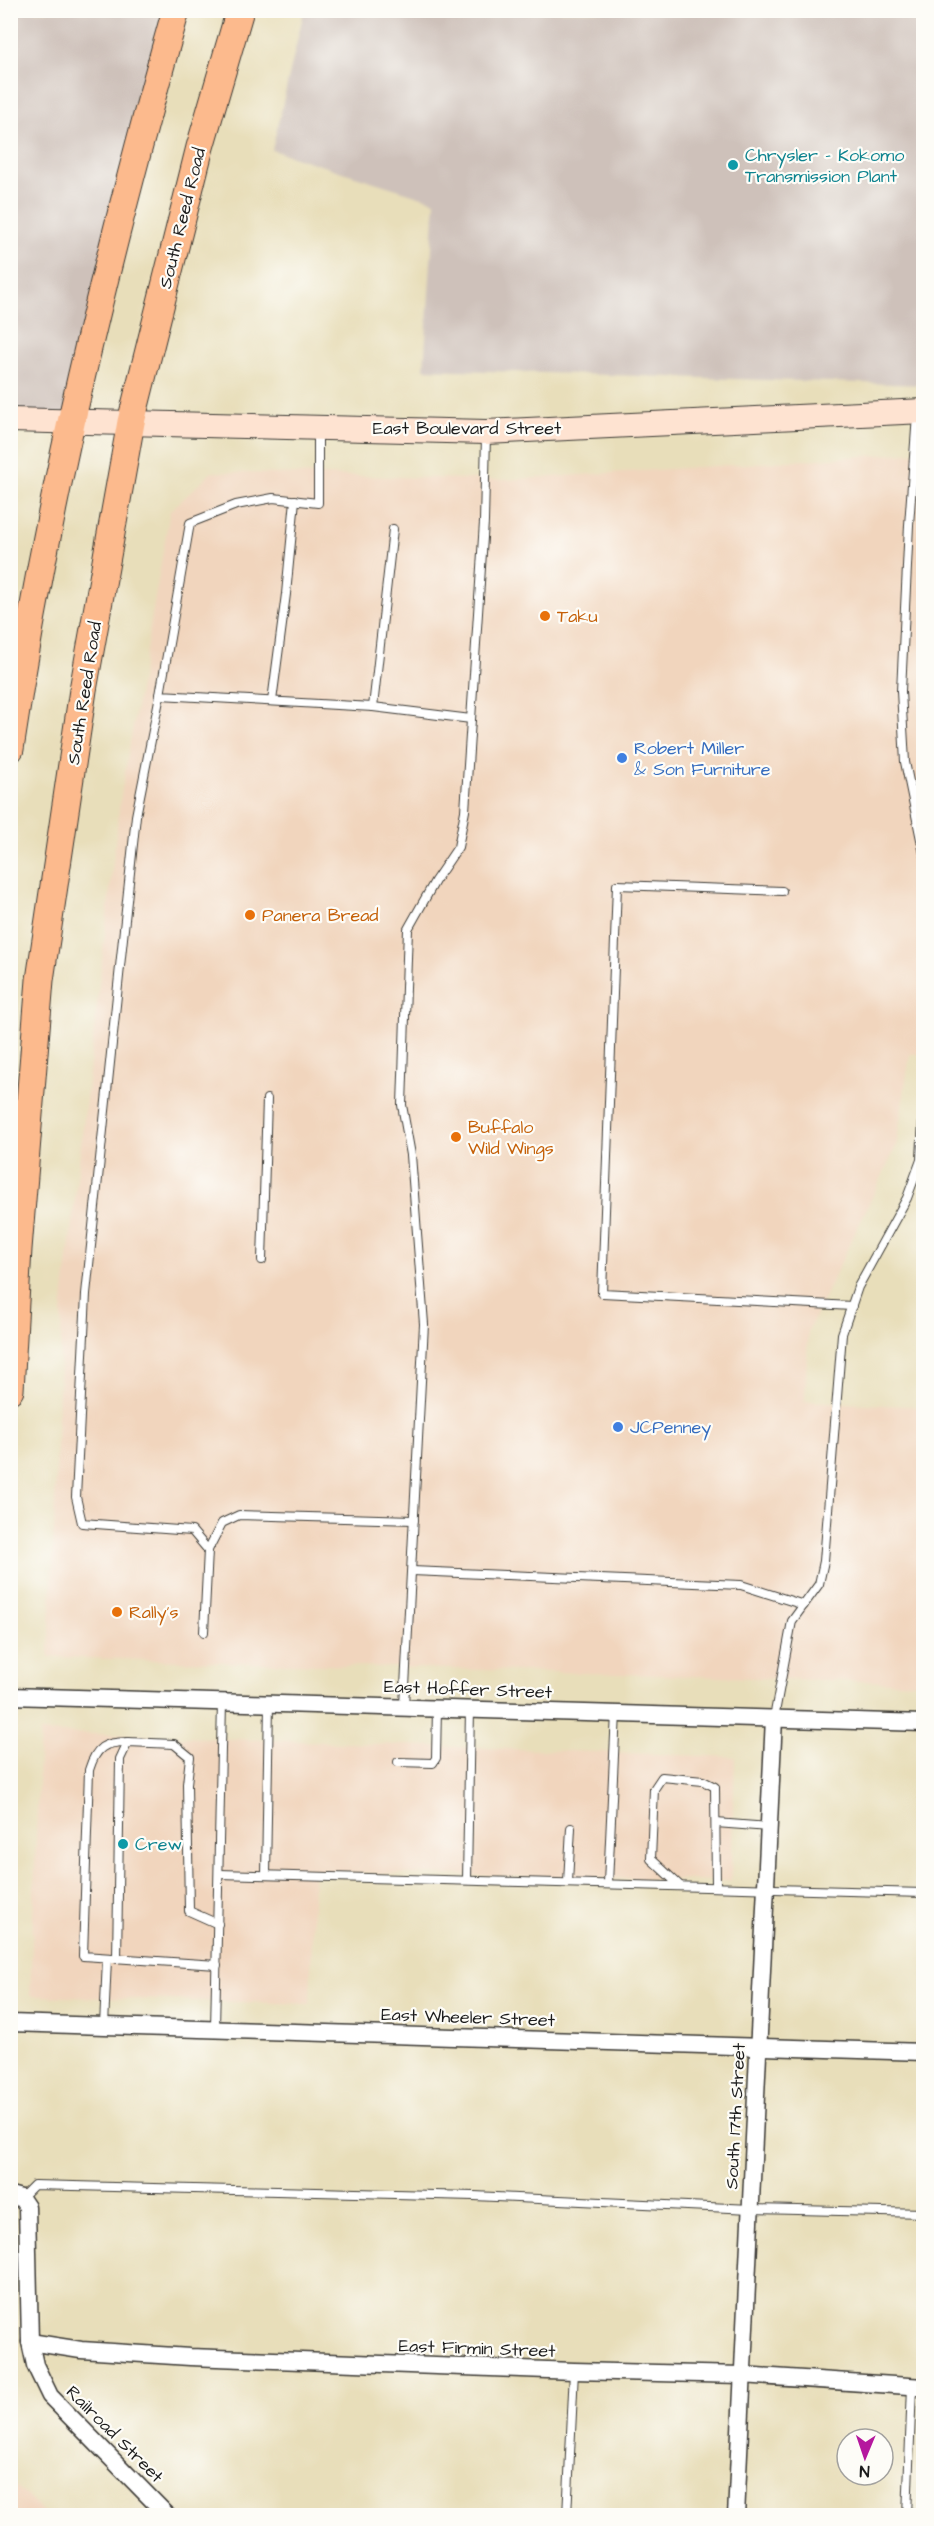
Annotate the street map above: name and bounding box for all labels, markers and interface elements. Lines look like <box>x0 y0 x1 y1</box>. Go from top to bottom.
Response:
place label: Chrysler - Kokomo Transmission Plant <box>745 143 904 189</box>
street label: South Reed Road <box>153 145 212 291</box>
marker: Chrysler - Kokomo Transmission Plant <box>726 158 740 172</box>
street label: East Boulevard Street <box>373 416 562 441</box>
place label: Taku <box>557 604 598 629</box>
marker: Taku <box>538 609 552 623</box>
street label: South Reed Road <box>61 620 108 766</box>
place label: Robert Miller & Son Furniture <box>634 736 771 782</box>
marker: Robert Miller & Son Furniture <box>615 751 629 765</box>
place label: Panera Bread <box>262 903 379 928</box>
marker: Panera Bread <box>243 908 257 922</box>
place label: Buffalo Wild Wings <box>468 1115 554 1162</box>
marker: Buffalo Wild Wings <box>449 1130 463 1144</box>
place label: JCPenney <box>630 1415 711 1441</box>
marker: JCPenney <box>611 1420 625 1434</box>
place label: Rally's <box>129 1600 178 1626</box>
marker: Rally's <box>110 1605 124 1619</box>
street label: East Hoffer Street <box>384 1674 553 1705</box>
place label: Crew <box>135 1832 182 1857</box>
marker: Crew <box>116 1837 130 1851</box>
street label: East Wheeler Street <box>381 2002 556 2033</box>
street label: South 17th Street <box>719 2041 752 2190</box>
street label: East Firmin Street <box>398 2333 557 2364</box>
street label: Railroad Street <box>60 2380 170 2489</box>
north arrow <box>835 2427 895 2487</box>
text: N <box>859 2460 870 2482</box>

